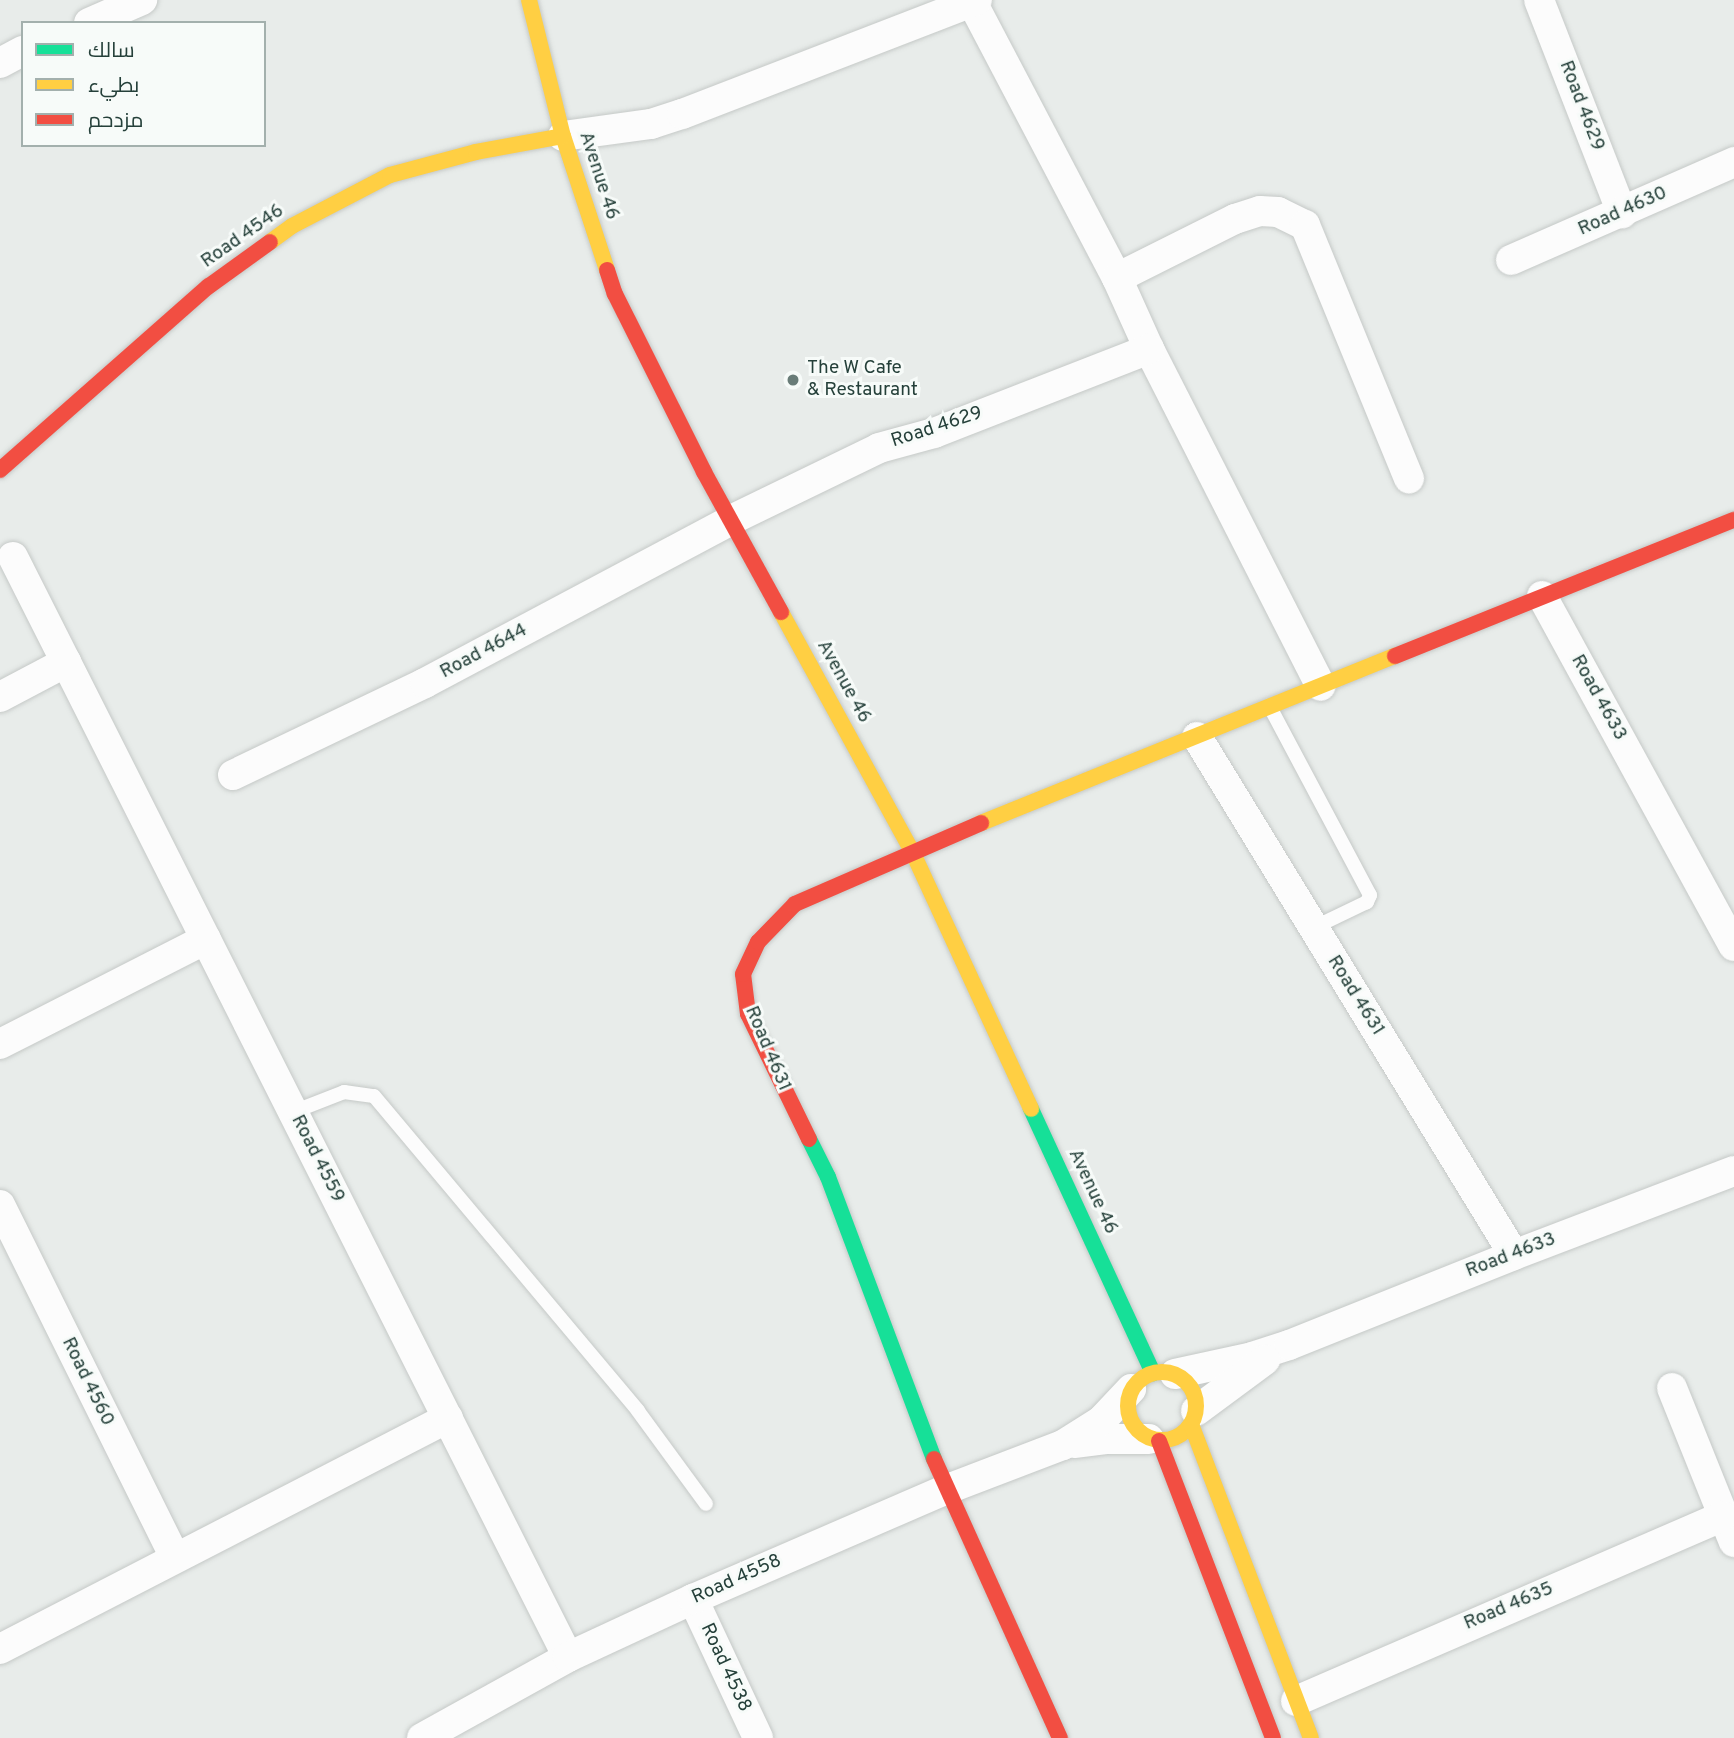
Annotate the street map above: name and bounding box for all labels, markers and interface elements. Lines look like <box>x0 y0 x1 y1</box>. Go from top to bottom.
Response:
legend <box>21 21 266 147</box>
text: سالك <box>88 38 135 65</box>
street label: Road 4629 <box>1553 58 1609 154</box>
text: بطيء <box>88 73 139 100</box>
text: مزدحم <box>88 108 143 135</box>
street label: Avenue 46 <box>573 129 623 223</box>
street label: Road 4630 <box>1575 182 1671 242</box>
street label: Road 4546 <box>197 200 289 274</box>
place label: The W Cafe & Restaurant <box>807 358 918 402</box>
marker: The W Cafe & Restaurant <box>785 372 801 388</box>
street label: Road 4629 <box>889 403 985 453</box>
street label: Road 4644 <box>437 620 531 684</box>
street label: Avenue 46 <box>811 637 875 727</box>
street label: Road 4633 <box>1565 651 1631 745</box>
street label: Road 4631 <box>1321 952 1389 1040</box>
street label: Road 4631 <box>739 1003 795 1095</box>
street label: Road 4559 <box>285 1112 349 1206</box>
street label: Avenue 46 <box>1062 1146 1122 1238</box>
street label: Road 4633 <box>1463 1228 1559 1284</box>
street label: Road 4560 <box>56 1334 118 1430</box>
street label: Road 4558 <box>689 1550 785 1610</box>
street label: Road 4635 <box>1461 1578 1557 1636</box>
street label: Road 4538 <box>695 1620 755 1716</box>

